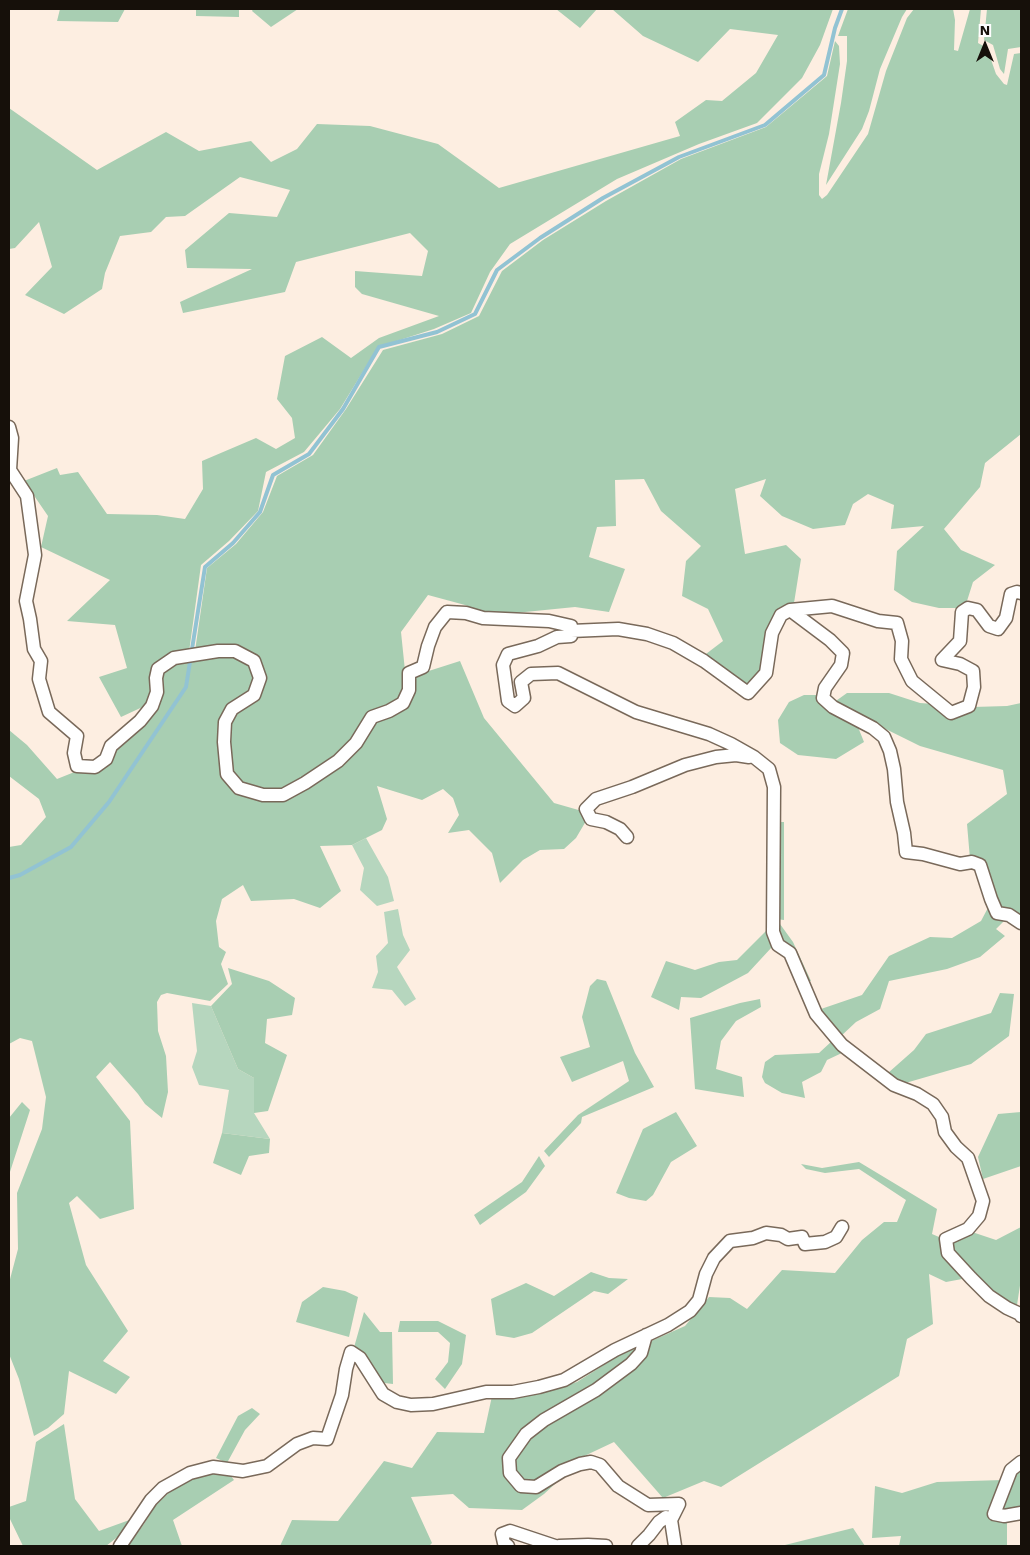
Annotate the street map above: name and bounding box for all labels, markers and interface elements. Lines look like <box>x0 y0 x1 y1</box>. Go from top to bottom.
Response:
north arrow <box>960 20 1010 70</box>
text: N <box>980 22 990 38</box>

